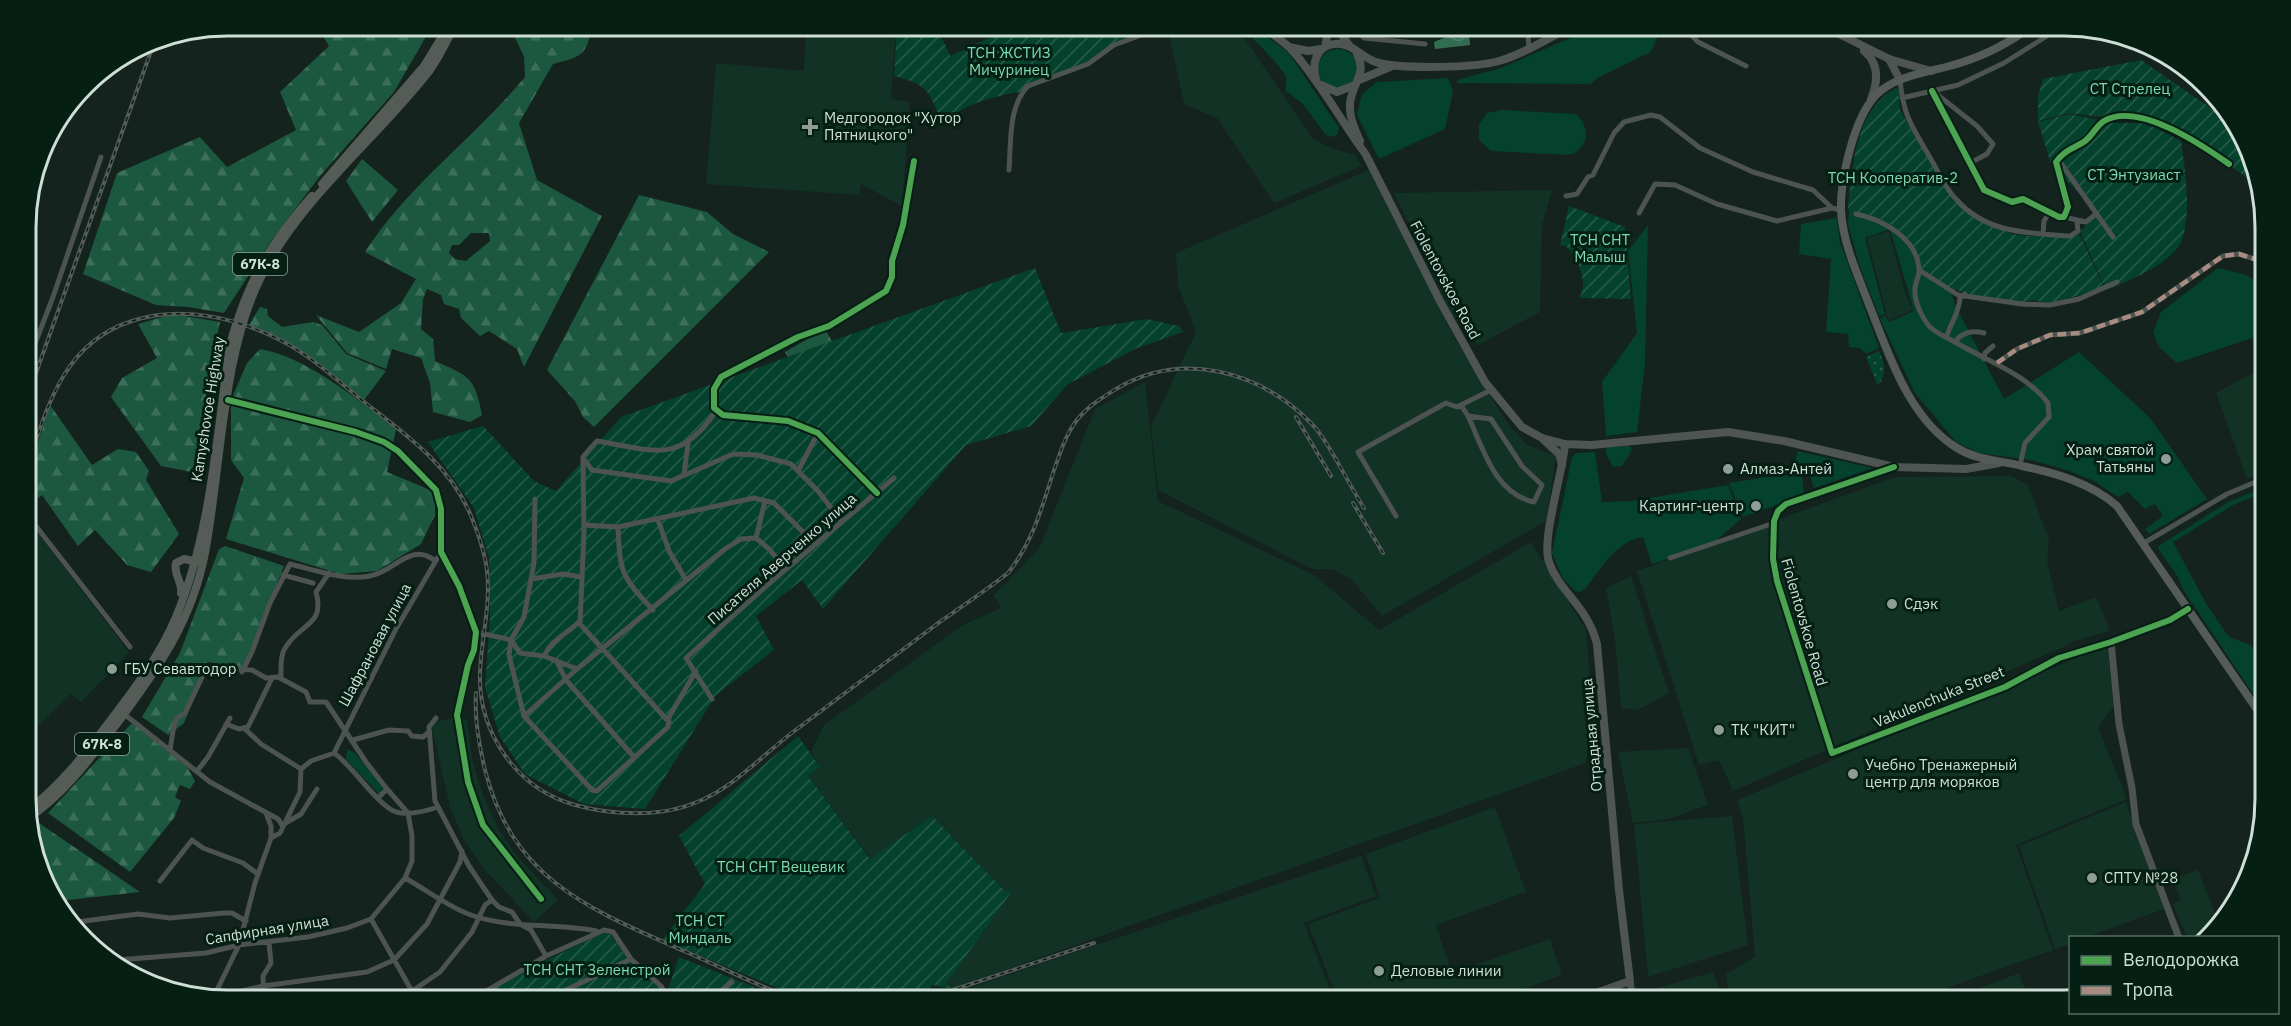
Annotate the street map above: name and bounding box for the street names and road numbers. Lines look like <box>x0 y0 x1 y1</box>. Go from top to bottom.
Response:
street label: Fiolentovskoe Road <box>1406 217 1485 342</box>
road number: 67К-8 <box>233 253 287 275</box>
street label: Kamyshovoe Highway <box>187 334 228 483</box>
street label: Писателя Аверченко улица <box>703 489 860 629</box>
street label: Fiolentovskoe Road <box>1777 556 1832 688</box>
street label: Шафрановая улица <box>334 580 415 710</box>
street label: Vakulenchuka Street <box>1871 662 2007 731</box>
street label: Отрадная улица <box>1577 678 1606 792</box>
road number: 67К-8 <box>75 733 129 755</box>
street label: Сапфирная улица <box>204 910 330 949</box>

